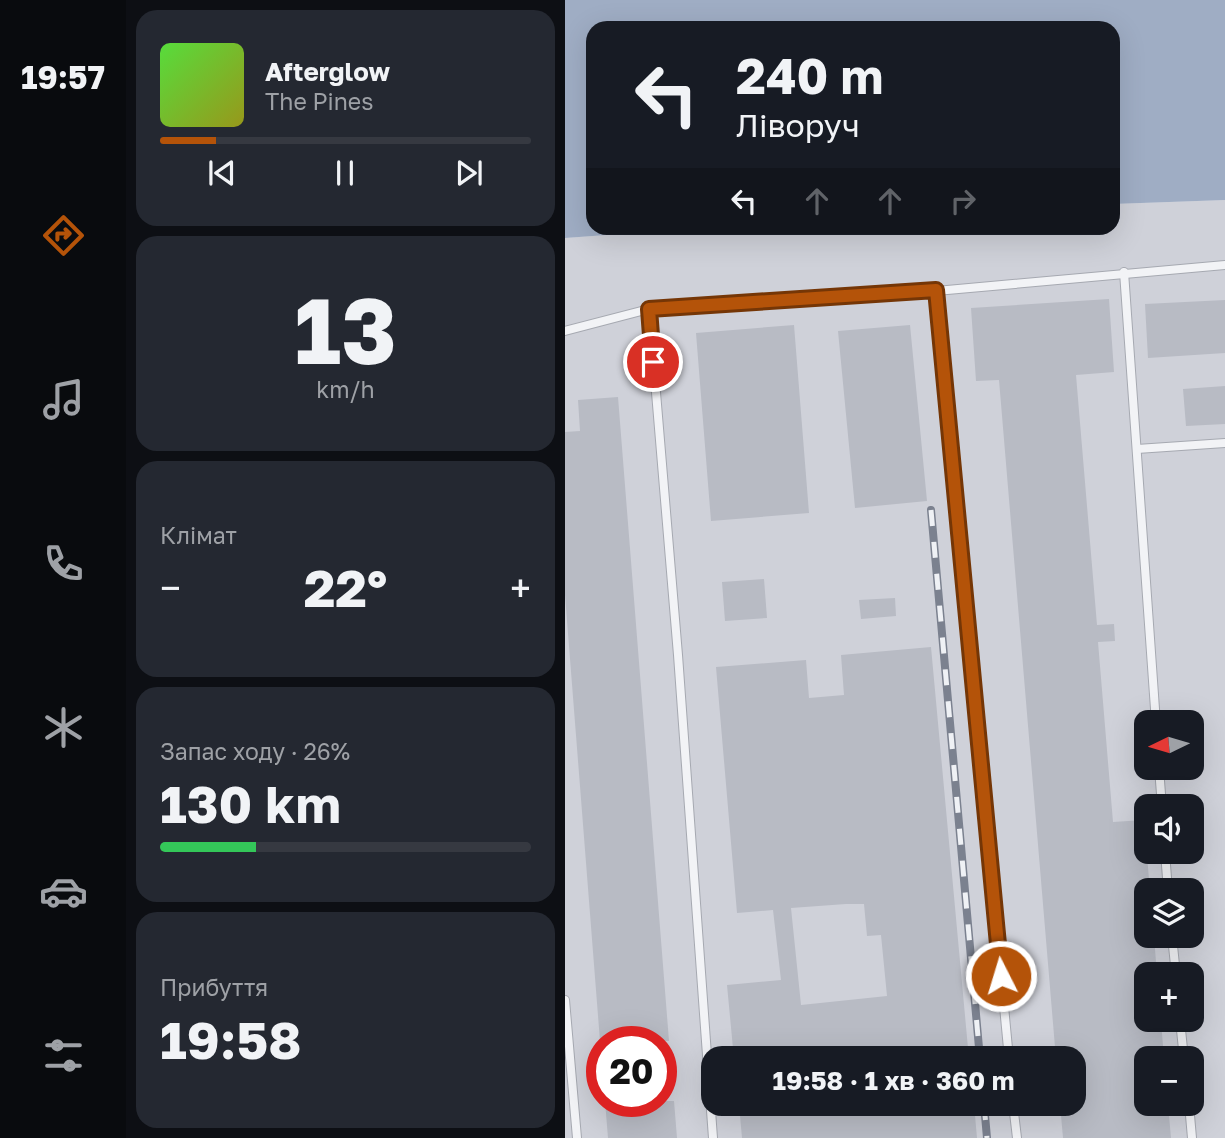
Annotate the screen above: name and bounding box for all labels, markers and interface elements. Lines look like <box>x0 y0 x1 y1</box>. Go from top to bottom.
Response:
text: 240 m <box>736 46 884 105</box>
icon: left <box>621 49 712 140</box>
text: Afterglow <box>265 56 390 87</box>
text: 19:57 <box>21 58 105 96</box>
text: The Pines <box>265 87 373 115</box>
text: Ліворуч <box>736 106 860 144</box>
icon: previous <box>203 154 241 192</box>
icon: pause <box>326 154 364 192</box>
icon: next <box>450 154 488 192</box>
icon: left <box>725 182 763 220</box>
icon: ahead <box>798 182 836 220</box>
icon: ahead <box>871 182 909 220</box>
icon: right <box>944 182 982 220</box>
icon: directions <box>39 211 88 260</box>
text: 13 <box>294 275 397 384</box>
pin <box>623 332 683 392</box>
icon: arrive <box>634 343 672 381</box>
icon: music <box>39 375 88 424</box>
text: km/h <box>316 375 375 403</box>
text: Клімат <box>160 521 237 549</box>
icon: phone <box>39 539 88 588</box>
text: 22° <box>304 556 387 618</box>
text: − <box>160 565 181 610</box>
text: + <box>510 565 531 610</box>
icon: climate <box>39 703 88 752</box>
north arrow <box>1134 710 1204 780</box>
map controls <box>1134 710 1204 1116</box>
text: Запас ходу · 26% <box>160 737 350 765</box>
text: 130 km <box>160 772 341 834</box>
button: sound <box>1134 794 1204 864</box>
icon: car <box>39 867 88 916</box>
button: layers <box>1134 878 1204 948</box>
position arrow <box>964 939 1038 1013</box>
button: + <box>1134 962 1204 1032</box>
text: Прибуття <box>160 973 268 1001</box>
text: 19:58 <box>160 1008 301 1070</box>
speed limit sign: 20 <box>586 1026 677 1117</box>
icon: filters <box>39 1031 88 1080</box>
button: − <box>1134 1046 1204 1116</box>
text: 19:58 · 1 хв · 360 m <box>773 1065 1014 1096</box>

